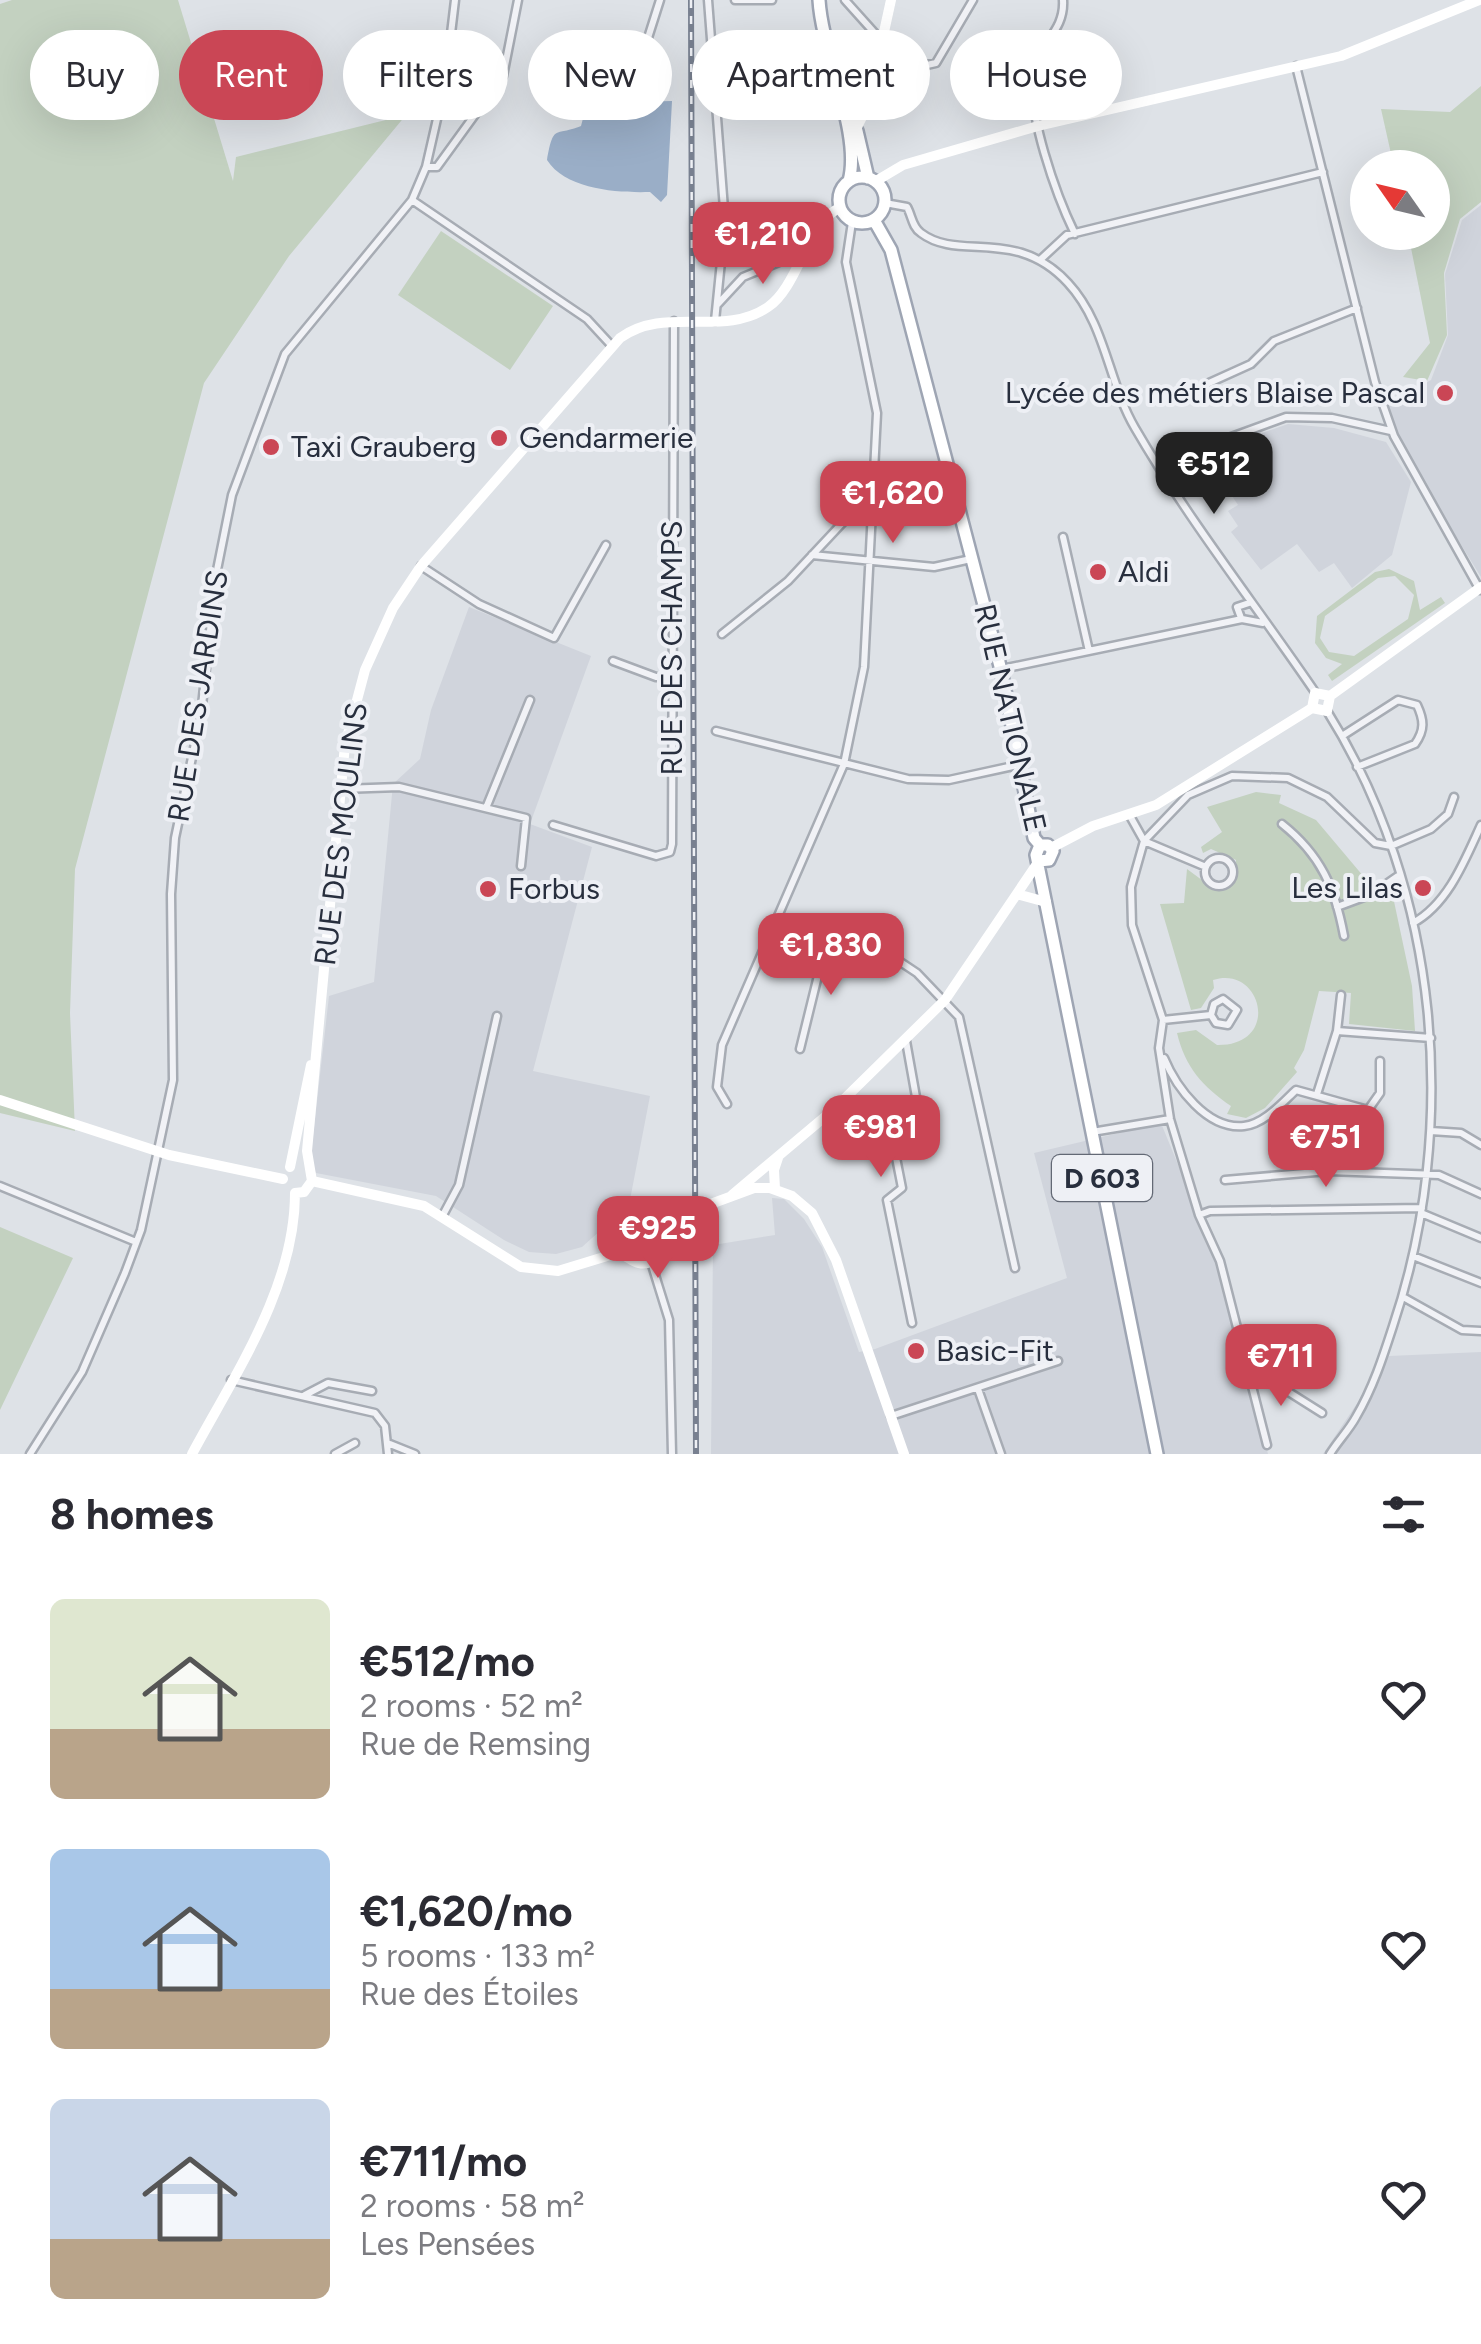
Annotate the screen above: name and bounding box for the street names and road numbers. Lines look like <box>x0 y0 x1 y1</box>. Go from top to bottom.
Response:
street label: RUE DES CHAMPS <box>653 520 690 776</box>
street label: RUE DES JARDINS <box>159 567 236 824</box>
street label: RUE NATIONALE <box>966 600 1055 836</box>
street label: RUE DES MOULINS <box>306 700 375 968</box>
road number: D 603 <box>1052 1155 1152 1201</box>

